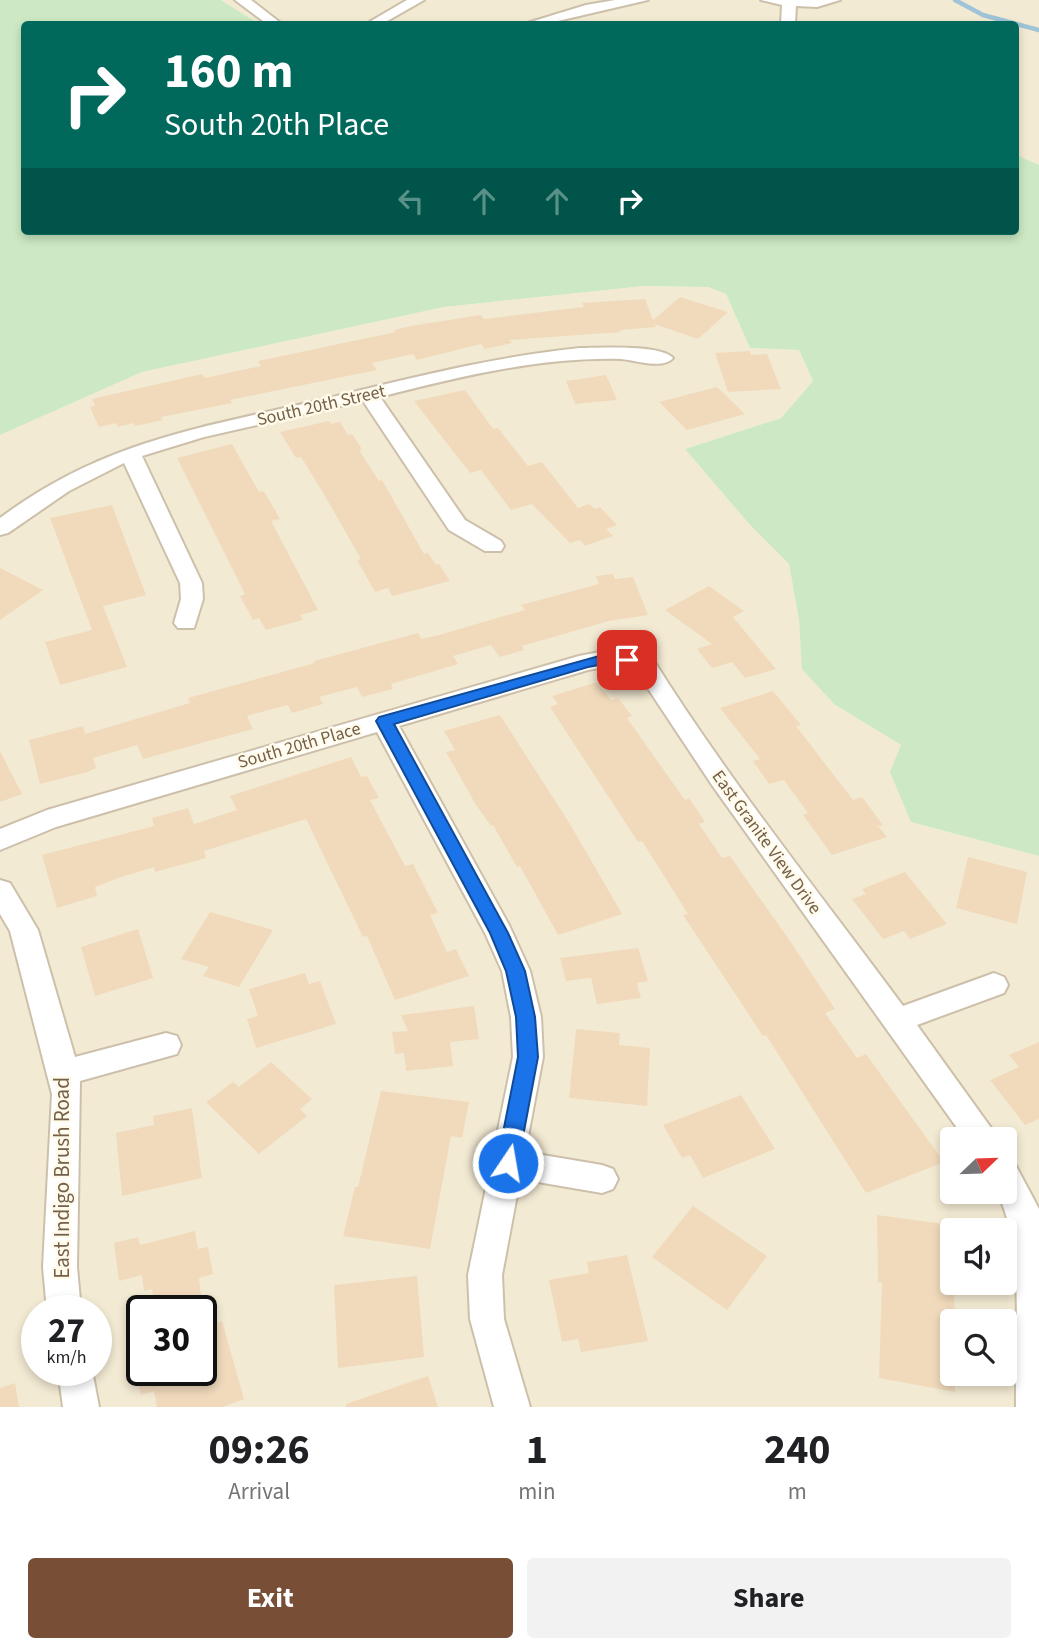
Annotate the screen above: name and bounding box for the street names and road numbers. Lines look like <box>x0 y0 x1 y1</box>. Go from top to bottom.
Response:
street label: South 20th Street <box>254 379 388 432</box>
street label: South 20th Place <box>235 716 364 775</box>
street label: East Granite View Drive <box>706 765 827 919</box>
street label: East Indigo Brush Road <box>47 1077 77 1279</box>

